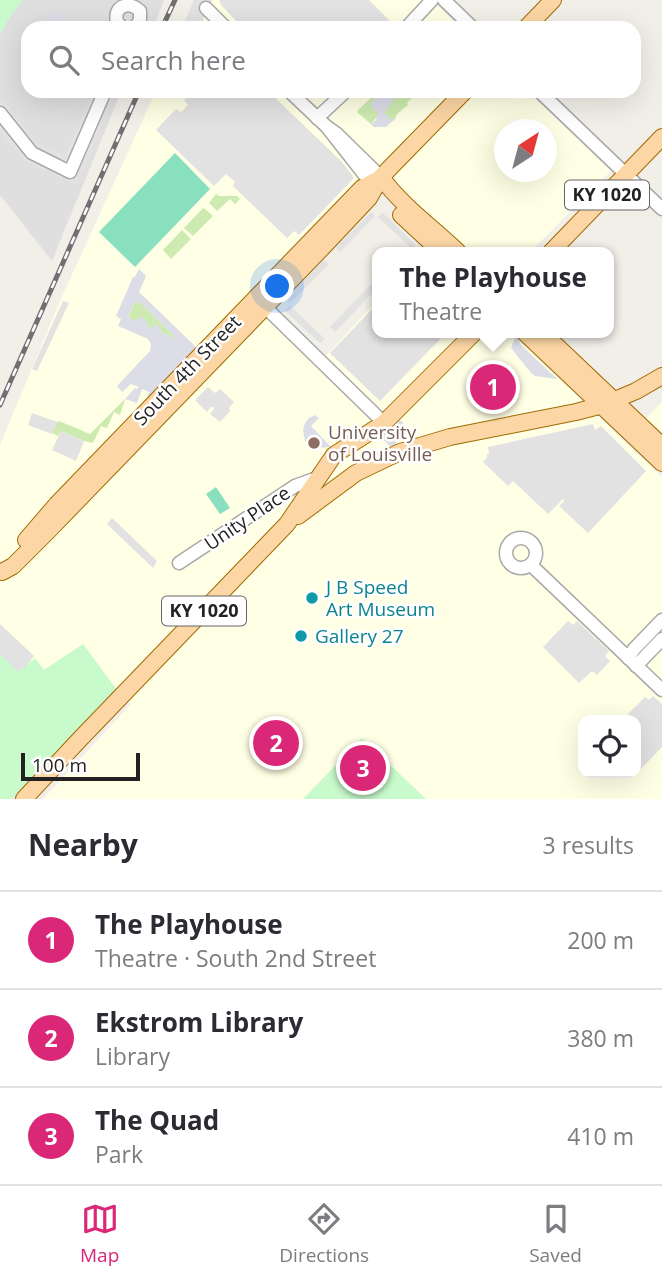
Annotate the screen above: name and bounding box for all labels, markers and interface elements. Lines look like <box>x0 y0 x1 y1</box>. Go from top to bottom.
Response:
search box <box>21 21 641 98</box>
icon: search <box>45 41 83 79</box>
text: Search here <box>101 42 246 78</box>
north arrow <box>494 119 557 182</box>
road number: KY 1020 <box>565 180 649 210</box>
popup <box>372 247 614 338</box>
text: The Playhouse <box>399 259 587 295</box>
your location <box>260 269 294 303</box>
text: Theatre <box>399 295 482 327</box>
street label: South 4th Street <box>128 309 247 431</box>
pin: 1 <box>470 361 516 413</box>
place label: University of Louisville <box>328 419 432 467</box>
marker: University of Louisville <box>306 435 322 451</box>
street label: Unity Place <box>199 480 295 556</box>
place label: J B Speed Art Museum <box>324 574 435 622</box>
marker: J B Speed Art Museum <box>304 590 320 606</box>
road number: KY 1020 <box>162 596 246 626</box>
place label: Gallery 27 <box>315 623 404 649</box>
marker: Gallery 27 <box>293 628 309 644</box>
map controls <box>578 715 641 778</box>
button: locate <box>578 715 641 778</box>
pin: 2 <box>253 717 299 769</box>
pin: 3 <box>340 742 386 794</box>
scale bar <box>21 750 140 782</box>
text: 100 m <box>32 752 87 778</box>
text: Nearby <box>28 824 138 865</box>
text: 3 results <box>543 829 634 861</box>
text: The Playhouse <box>95 906 283 942</box>
text: 1 <box>44 924 58 956</box>
text: 200 m <box>567 924 634 956</box>
text: Theatre · South 2nd Street <box>95 942 376 974</box>
text: Ekstrom Library <box>95 1004 303 1040</box>
text: 2 <box>44 1022 58 1054</box>
text: 380 m <box>567 1022 634 1054</box>
text: Library <box>95 1040 170 1072</box>
text: The Quad <box>95 1102 219 1138</box>
text: 3 <box>44 1120 58 1152</box>
text: 410 m <box>567 1120 634 1152</box>
text: Park <box>95 1138 143 1170</box>
tab: Map <box>80 1200 119 1268</box>
tab: Directions <box>279 1200 369 1268</box>
tab: Saved <box>529 1200 582 1268</box>

